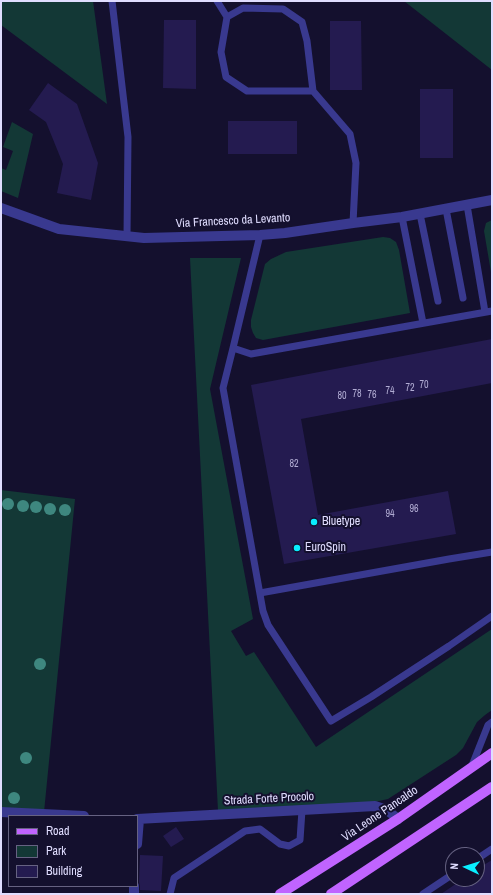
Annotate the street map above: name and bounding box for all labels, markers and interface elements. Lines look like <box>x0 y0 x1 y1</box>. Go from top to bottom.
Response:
street label: Via Francesco da Levanto <box>175 211 291 231</box>
house number: 70 <box>419 379 429 391</box>
house number: 72 <box>405 382 415 394</box>
house number: 74 <box>385 385 395 397</box>
house number: 78 <box>352 388 362 400</box>
house number: 76 <box>367 389 377 401</box>
house number: 80 <box>337 390 347 402</box>
house number: 82 <box>289 458 299 470</box>
house number: 96 <box>409 503 419 515</box>
house number: 94 <box>385 508 395 520</box>
place label: Bluetype <box>322 515 360 529</box>
marker: Bluetype <box>309 517 319 527</box>
place label: EuroSpin <box>305 541 346 555</box>
marker: EuroSpin <box>292 543 302 553</box>
street label: Via Leone Pancaldo <box>339 783 421 845</box>
street label: Strada Forte Procolo <box>224 789 314 809</box>
legend <box>8 815 138 887</box>
text: Road <box>46 823 70 839</box>
text: Park <box>46 843 66 859</box>
north arrow <box>445 847 485 887</box>
text: Building <box>46 863 82 879</box>
text: N <box>447 863 461 870</box>

